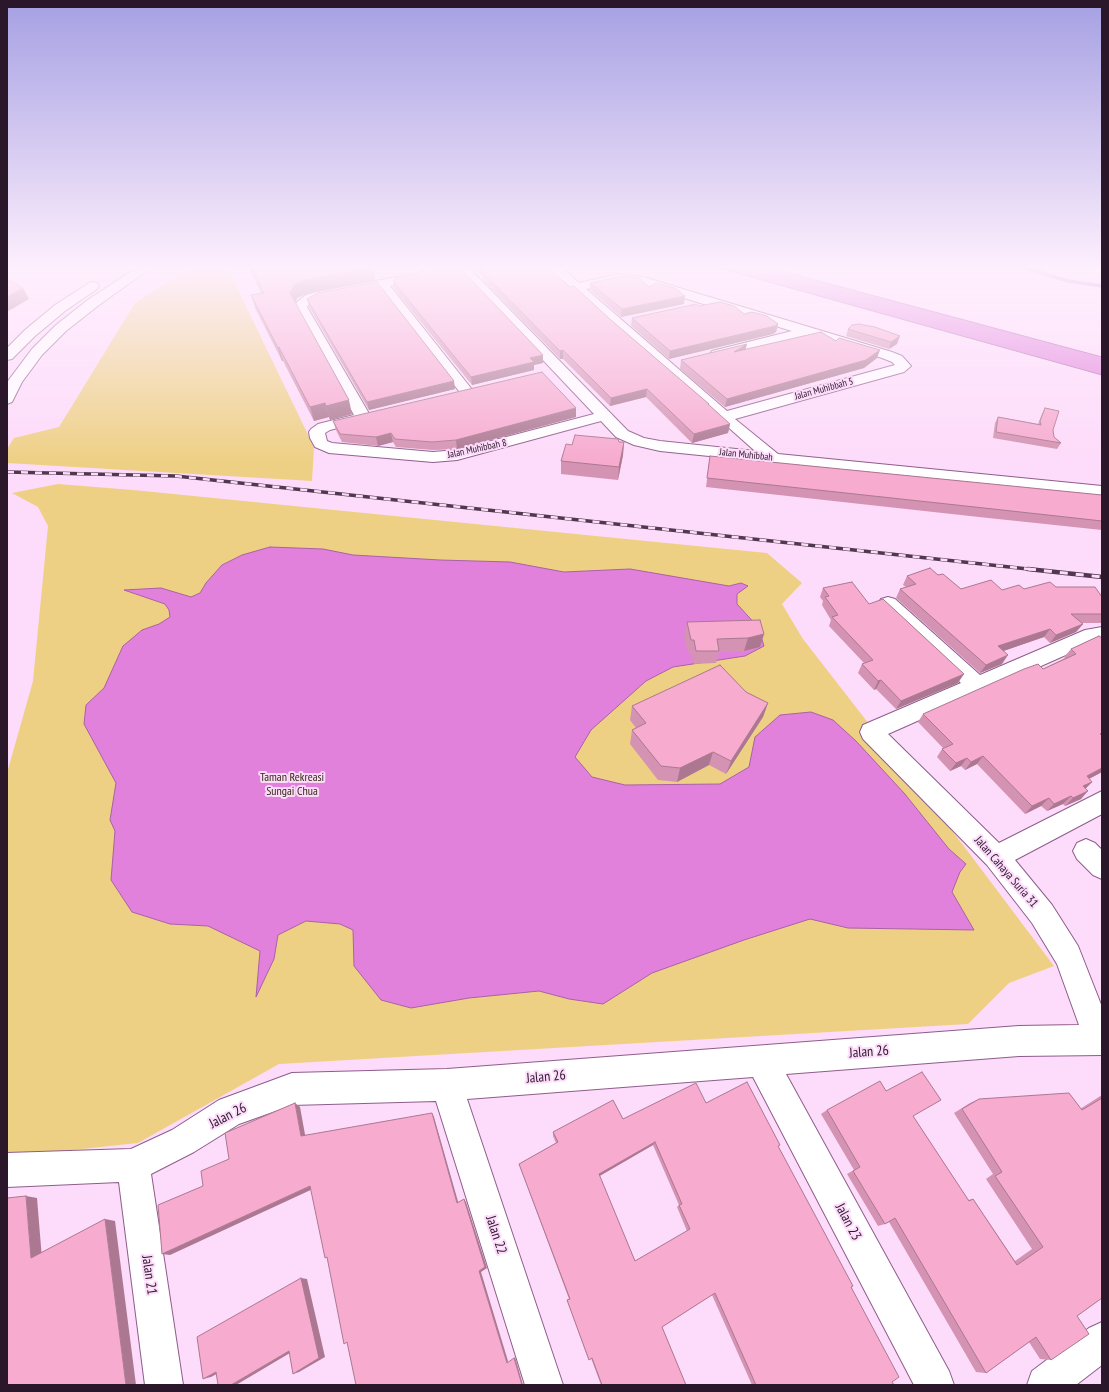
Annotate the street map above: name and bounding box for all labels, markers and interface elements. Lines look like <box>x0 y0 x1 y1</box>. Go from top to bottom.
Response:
street label: Jalan Muhibbah 5 <box>793 375 855 403</box>
street label: Jalan Muhibbah 8 <box>446 437 508 461</box>
street label: Jalan Muhibbah <box>719 446 773 464</box>
park label: Taman Rekreasi Sungai Chua <box>260 771 324 799</box>
street label: Jalan Cahaya Suria 31 <box>971 833 1041 911</box>
street label: Jalan 26 <box>849 1042 889 1062</box>
street label: Jalan 26 <box>526 1067 566 1087</box>
street label: Jalan 26 <box>207 1100 249 1132</box>
street label: Jalan 23 <box>831 1201 865 1243</box>
street label: Jalan 22 <box>482 1214 510 1256</box>
street label: Jalan 21 <box>138 1254 160 1296</box>

